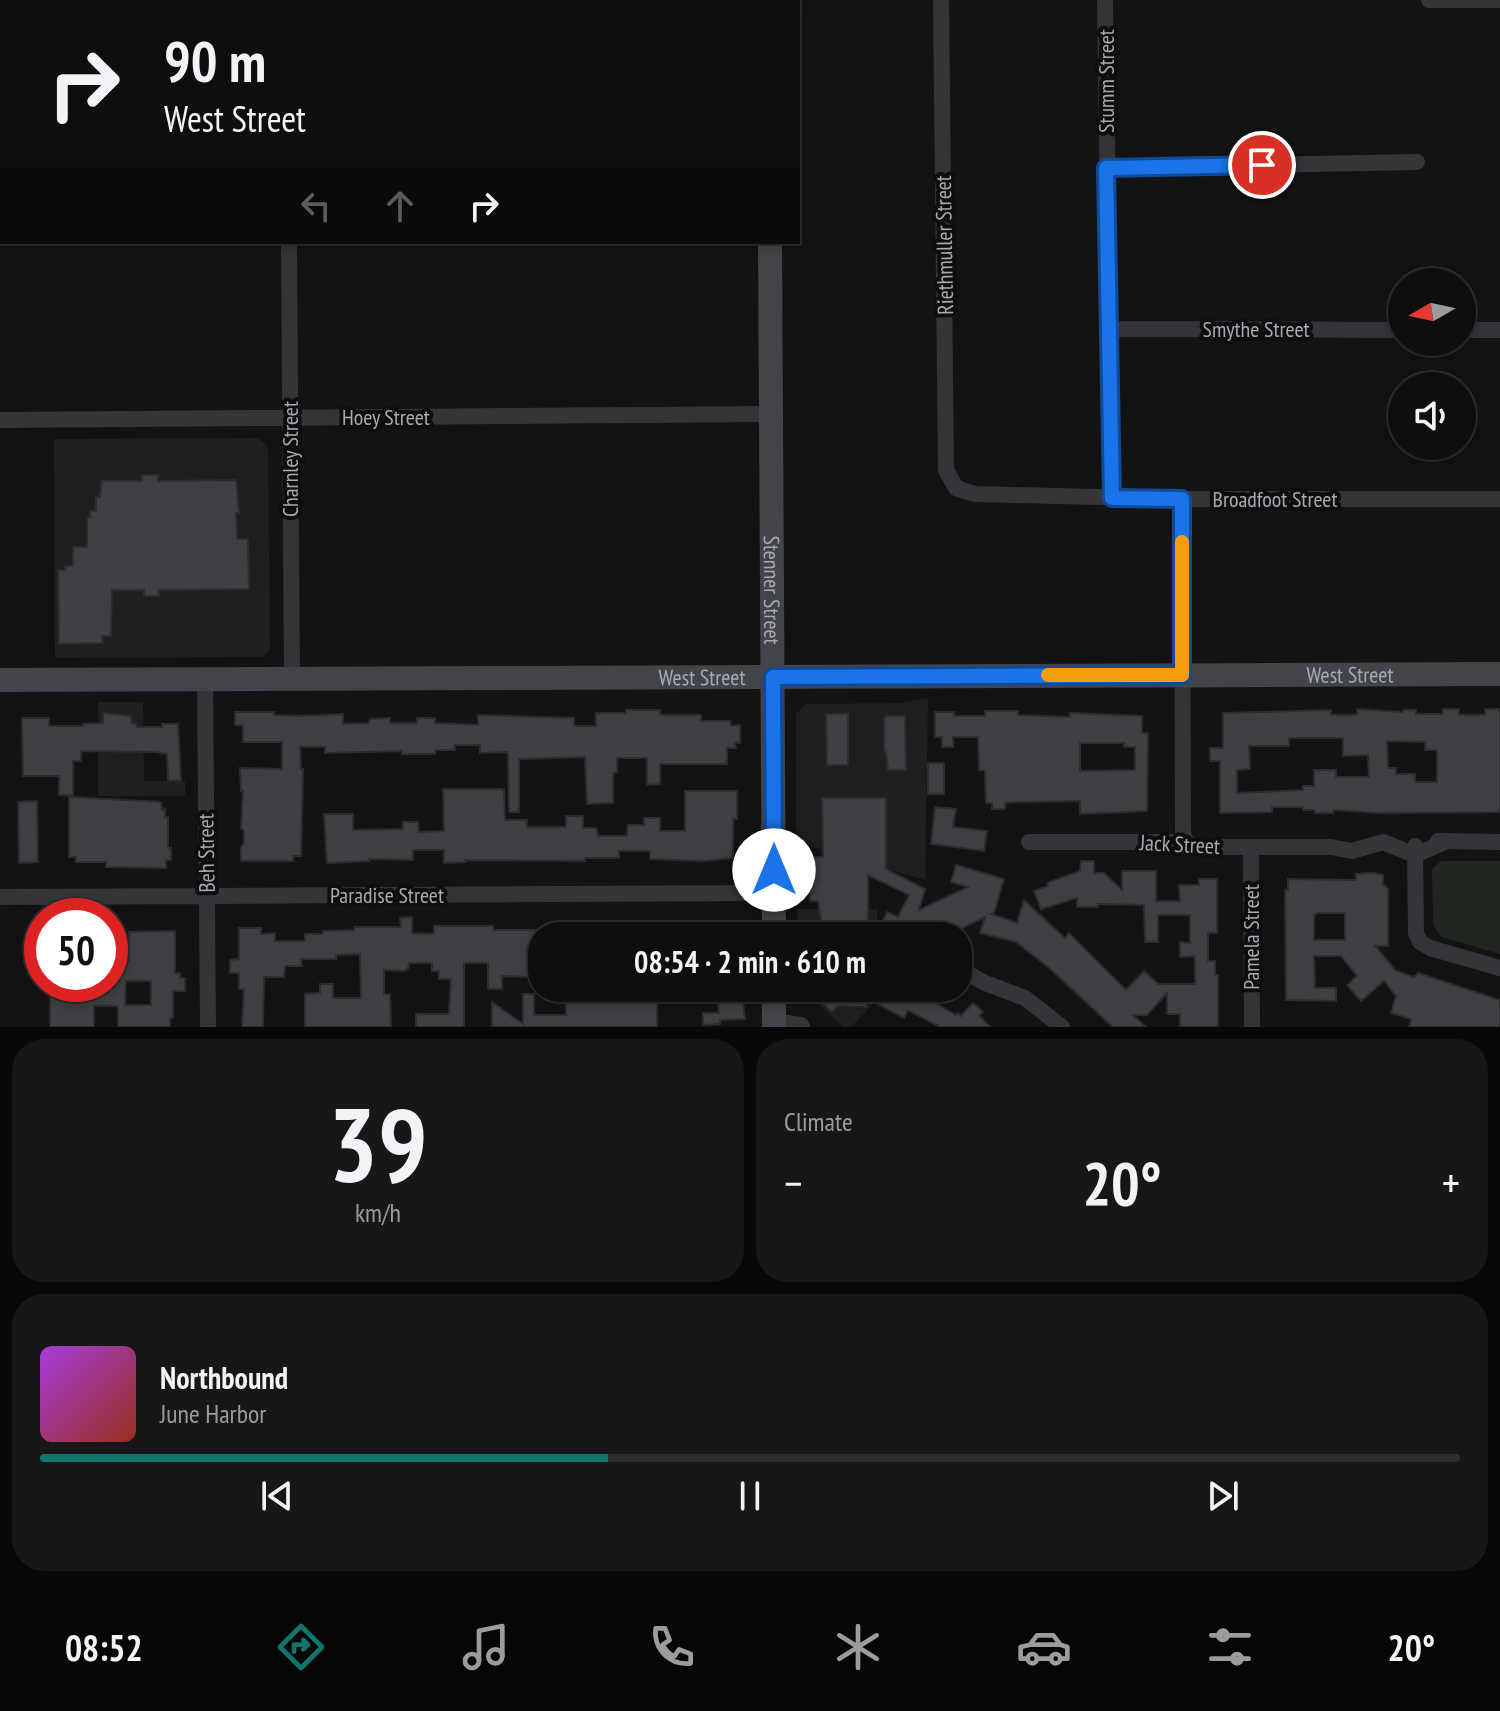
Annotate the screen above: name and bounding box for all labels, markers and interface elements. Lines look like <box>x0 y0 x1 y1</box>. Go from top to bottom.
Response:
text: 90 m <box>164 25 266 97</box>
street label: Stumm Street <box>1092 29 1120 133</box>
icon: right <box>32 32 136 136</box>
text: West Street <box>164 95 306 142</box>
pin <box>1228 131 1296 199</box>
icon: arrive <box>1240 143 1284 187</box>
street label: Riethmuller Street <box>929 175 959 315</box>
icon: left <box>294 184 338 228</box>
icon: ahead <box>378 184 422 228</box>
icon: right <box>462 184 506 228</box>
north arrow <box>1388 268 1476 356</box>
map controls <box>1388 268 1476 460</box>
street label: Smythe Street <box>1202 315 1310 343</box>
button: sound <box>1388 372 1476 460</box>
street label: Charnley Street <box>276 401 304 517</box>
street label: Hoey Street <box>342 403 430 431</box>
street label: Broadfoot Street <box>1213 485 1337 513</box>
street label: Stenner Street <box>758 535 786 645</box>
street label: West Street <box>1307 660 1393 689</box>
street label: West Street <box>659 663 745 691</box>
street label: Beh Street <box>191 813 221 893</box>
position arrow <box>732 828 816 912</box>
street label: Jack Street <box>1138 828 1221 860</box>
street label: Paradise Street <box>330 881 444 909</box>
street label: Pamela Street <box>1237 884 1265 990</box>
speed limit sign: 50 <box>24 898 128 1002</box>
text: 08:54 · 2 min · 610 m <box>634 942 866 981</box>
text: 39 <box>328 1076 428 1211</box>
text: Climate <box>784 1105 853 1138</box>
text: 20° <box>1082 1144 1162 1222</box>
text: − <box>784 1154 802 1211</box>
text: + <box>1442 1154 1460 1211</box>
text: km/h <box>355 1196 401 1229</box>
text: Northbound <box>160 1358 288 1397</box>
text: June Harbor <box>160 1397 266 1430</box>
icon: previous <box>255 1474 299 1518</box>
icon: pause <box>728 1474 772 1518</box>
icon: next <box>1201 1474 1245 1518</box>
icon: directions <box>273 1619 329 1675</box>
icon: music <box>458 1619 514 1675</box>
icon: phone <box>644 1619 700 1675</box>
icon: climate <box>830 1619 886 1675</box>
icon: car <box>1016 1619 1072 1675</box>
icon: filters <box>1202 1619 1258 1675</box>
text: 08:52 <box>65 1624 143 1671</box>
text: 20° <box>1387 1624 1435 1671</box>

